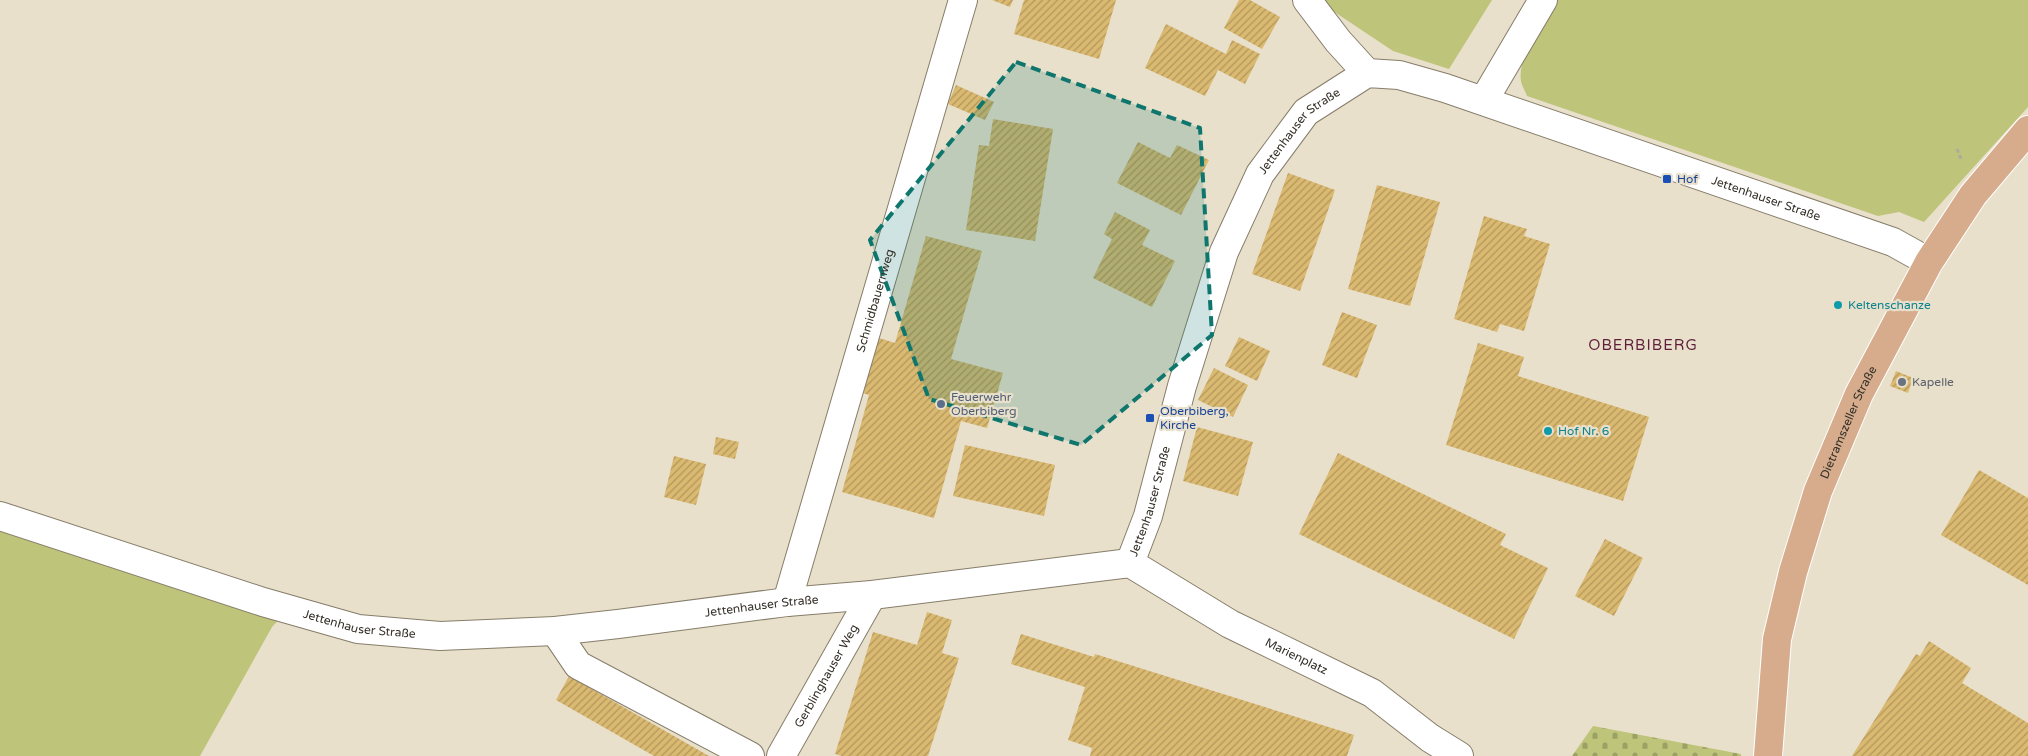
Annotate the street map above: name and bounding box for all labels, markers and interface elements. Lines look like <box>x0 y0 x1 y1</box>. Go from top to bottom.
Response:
street label: Jettenhauser Straße <box>1255 85 1343 177</box>
place label: Hof <box>1677 172 1698 186</box>
marker: Hof <box>1661 173 1673 185</box>
street label: Jettenhauser Straße <box>1710 173 1823 224</box>
street label: Schmidbauernweg <box>853 247 897 354</box>
place label: Keltenschanze <box>1848 298 1931 312</box>
marker: Keltenschanze <box>1832 299 1844 311</box>
district label: OBERBIBERG <box>1588 336 1698 354</box>
street label: Dietramszeller Straße <box>1817 363 1880 481</box>
place label: Kapelle <box>1912 375 1954 389</box>
marker: Kapelle <box>1896 376 1908 388</box>
place label: Feuerwehr Oberbiberg <box>951 390 1017 418</box>
marker: Feuerwehr Oberbiberg <box>935 398 947 410</box>
place label: Oberbiberg, Kirche <box>1160 404 1229 432</box>
marker: Oberbiberg, Kirche <box>1144 412 1156 424</box>
place label: Hof Nr. 6 <box>1558 424 1609 438</box>
marker: Hof Nr. 6 <box>1542 425 1554 437</box>
street label: Jettenhauser Straße <box>1126 444 1173 558</box>
street label: Jettenhauser Straße <box>704 592 819 620</box>
street label: Jettenhauser Straße <box>302 607 416 641</box>
street label: Gerblinghauser Weg <box>791 622 861 730</box>
street label: Marienplatz <box>1263 635 1330 677</box>

